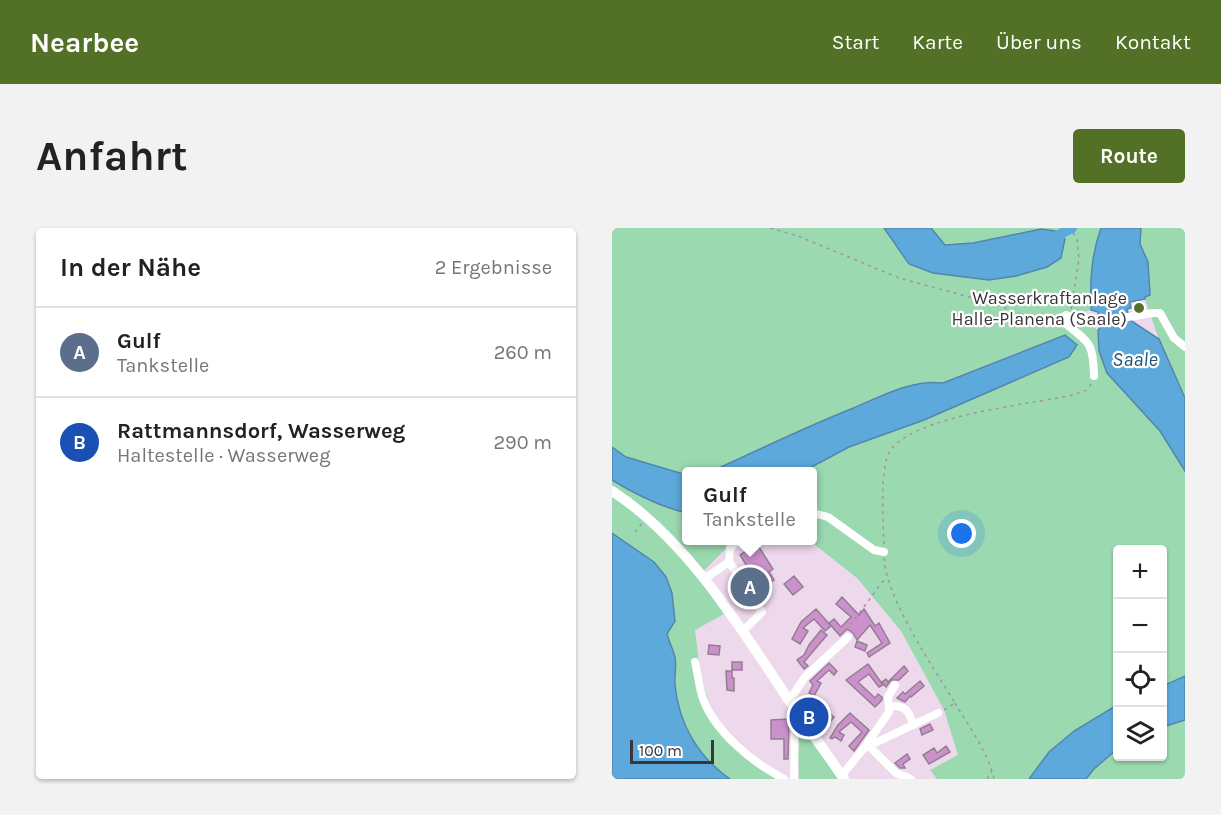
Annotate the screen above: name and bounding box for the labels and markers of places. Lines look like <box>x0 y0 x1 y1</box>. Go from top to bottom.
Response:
place label: Wasserkraftanlage Halle-Planena (Saale) <box>952 287 1127 330</box>
marker: Wasserkraftanlage Halle-Planena (Saale) <box>1132 301 1146 315</box>
pin: A <box>730 564 770 610</box>
pin: B <box>790 694 828 740</box>

